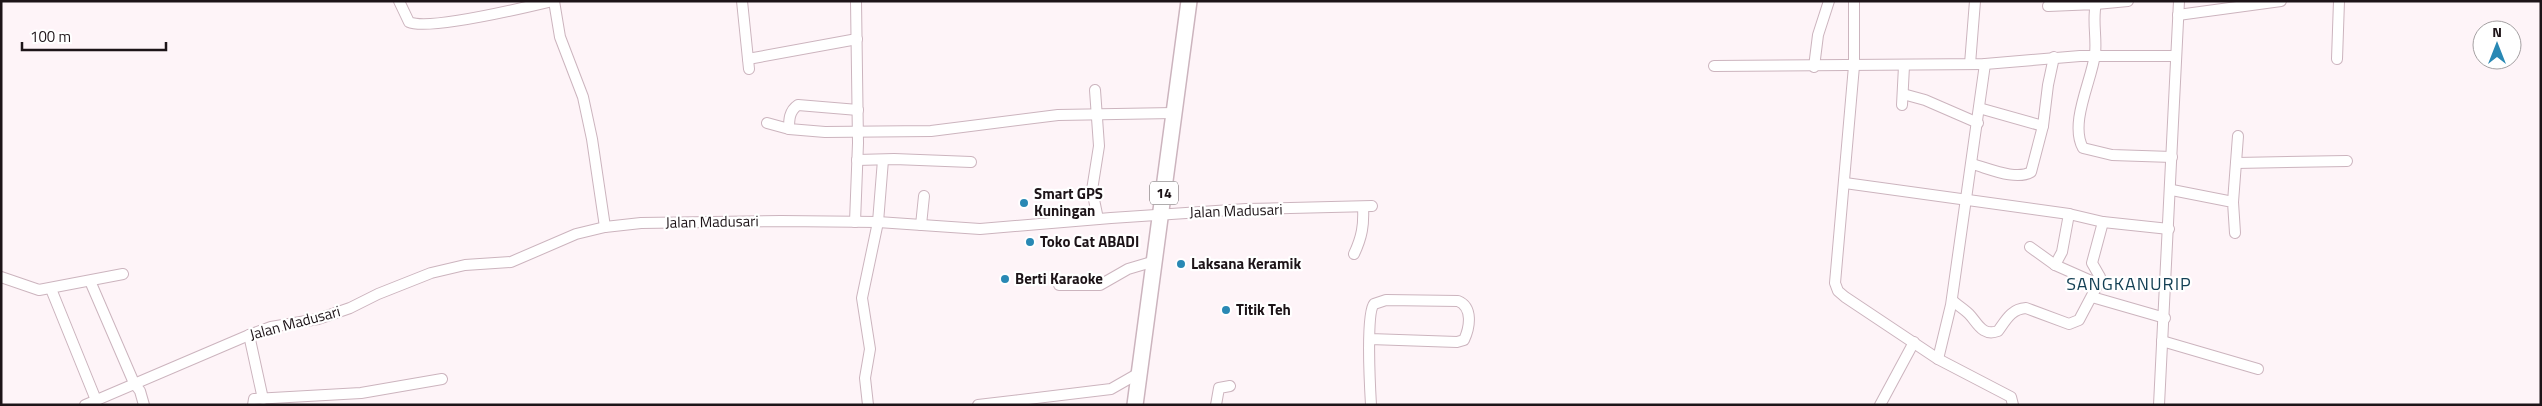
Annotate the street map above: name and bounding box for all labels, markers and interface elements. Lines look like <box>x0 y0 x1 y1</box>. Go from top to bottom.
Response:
scale bar <box>22 20 166 52</box>
north arrow <box>2472 20 2522 70</box>
text: N <box>2492 21 2502 42</box>
text: 100 m <box>30 25 71 48</box>
place label: Smart GPS Kuningan <box>1034 182 1103 222</box>
road number: 14 <box>1150 182 1178 204</box>
marker: Smart GPS Kuningan <box>1018 197 1030 209</box>
street label: Jalan Madusari <box>1189 197 1283 224</box>
street label: Jalan Madusari <box>665 209 759 234</box>
place label: Toko Cat ABADI <box>1040 230 1139 253</box>
marker: Toko Cat ABADI <box>1024 236 1036 248</box>
place label: Laksana Keramik <box>1191 252 1301 275</box>
marker: Laksana Keramik <box>1175 258 1187 270</box>
place label: Berti Karaoke <box>1015 267 1103 290</box>
district label: SANGKANURIP <box>2066 270 2192 297</box>
marker: Berti Karaoke <box>999 273 1011 285</box>
place label: Titik Teh <box>1236 298 1291 321</box>
street label: Jalan Madusari <box>247 299 343 346</box>
marker: Titik Teh <box>1220 304 1232 316</box>

